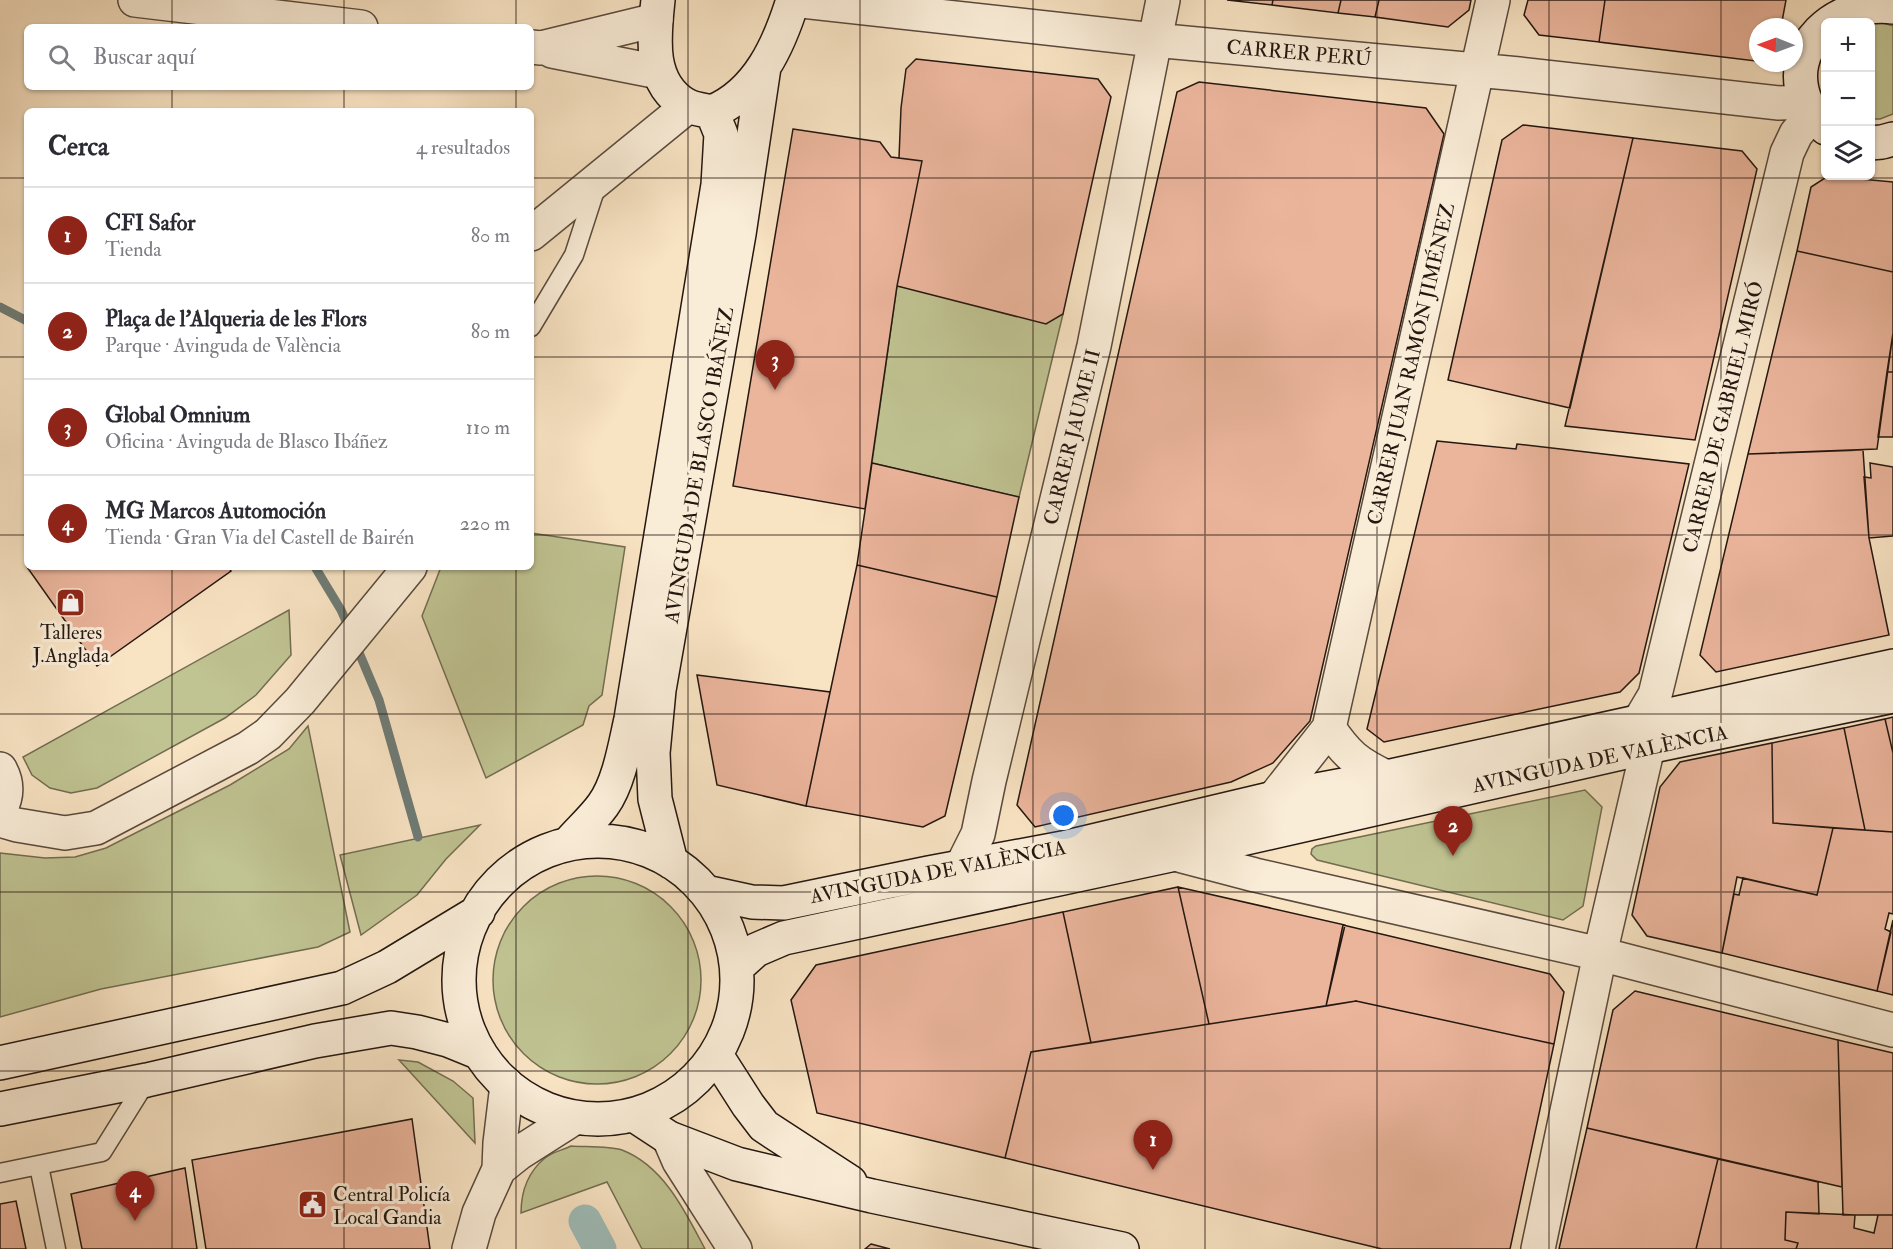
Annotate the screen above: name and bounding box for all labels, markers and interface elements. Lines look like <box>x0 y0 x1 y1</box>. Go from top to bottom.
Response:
north arrow <box>1749 18 1803 72</box>
map controls <box>1821 18 1875 180</box>
button: + <box>1821 18 1875 72</box>
search box <box>24 24 534 90</box>
street label: CARRER PERÚ <box>1225 33 1373 72</box>
icon: search <box>45 41 78 74</box>
text: Buscar aquí <box>93 43 195 71</box>
button: − <box>1821 72 1875 126</box>
button: layers <box>1821 126 1875 180</box>
text: Cerca <box>48 131 109 163</box>
text: 4 resultados <box>416 135 510 160</box>
street label: CARRER JUAN RAMÓN JIMÉNEZ <box>1361 200 1460 527</box>
text: CFI Safor <box>105 209 196 237</box>
text: 1 <box>64 223 71 248</box>
text: 80 m <box>471 223 510 248</box>
text: Tienda <box>105 237 162 262</box>
street label: CARRER DE GABRIEL MIRÓ <box>1676 278 1769 555</box>
text: Plaça de l'Alqueria de les Flors <box>105 305 367 333</box>
street label: AVINGUDA DE BLASCO IBÁÑEZ <box>658 305 739 626</box>
text: 2 <box>62 319 73 344</box>
text: 80 m <box>471 319 510 344</box>
text: Parque · Avinguda de València <box>105 333 341 358</box>
pin: 3 <box>756 340 794 390</box>
street label: CARRER JAUME II <box>1038 347 1106 527</box>
text: Global Omnium <box>105 401 250 429</box>
text: 3 <box>64 415 71 440</box>
text: 110 m <box>466 415 510 440</box>
text: Oficina · Avinguda de Blasco Ibáñez <box>105 429 388 454</box>
text: MG Marcos Automoción <box>105 497 326 525</box>
text: 4 <box>62 511 73 536</box>
text: 220 m <box>460 511 510 536</box>
text: Tienda · Gran Via del Castell de Bairén <box>105 525 414 550</box>
shop icon: Talleres J.Anglada <box>55 586 87 618</box>
place label: Talleres J.Anglada <box>32 620 110 668</box>
street label: AVINGUDA DE VALÈNCIA <box>1469 719 1730 798</box>
your location <box>1049 801 1078 830</box>
pin: 2 <box>1434 806 1472 856</box>
street label: AVINGUDA DE VALÈNCIA <box>807 834 1068 909</box>
pin: 1 <box>1134 1120 1172 1170</box>
pin: 4 <box>116 1172 154 1221</box>
place label: Central Policía Local Gandia <box>333 1182 451 1230</box>
public building icon: Central Policía Local Gandia <box>296 1189 328 1221</box>

